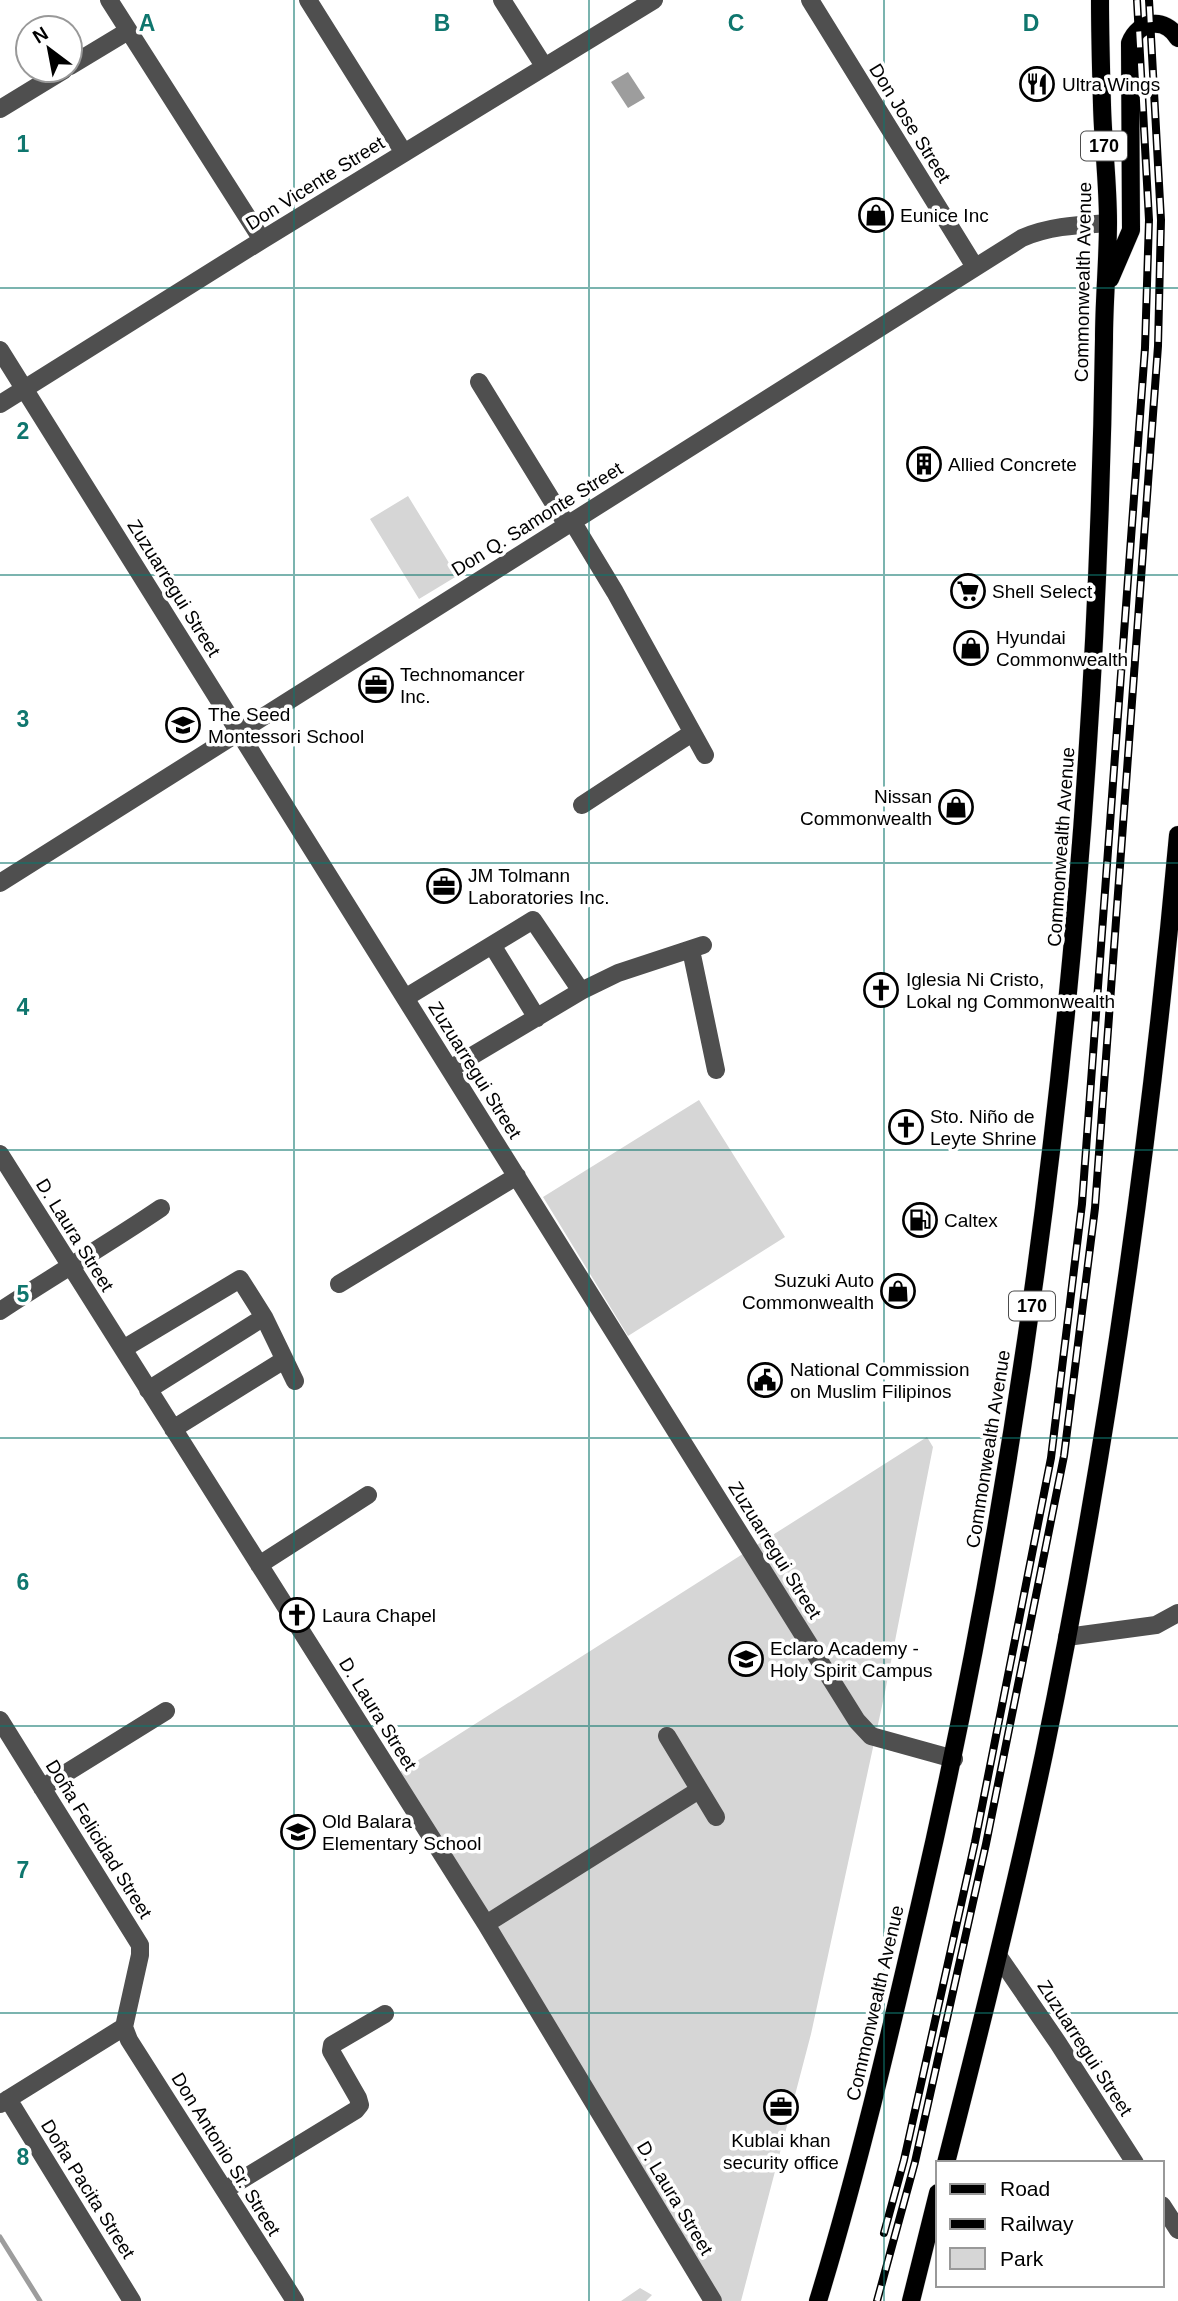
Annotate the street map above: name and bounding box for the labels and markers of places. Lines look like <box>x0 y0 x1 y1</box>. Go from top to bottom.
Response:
restaurant icon: Ultra Wings <box>1018 65 1056 103</box>
place label: Ultra Wings <box>1062 74 1160 95</box>
shop icon: Eunice Inc <box>857 196 895 234</box>
place label: Eunice Inc <box>900 205 989 226</box>
building icon: Allied Concrete <box>905 445 943 483</box>
place label: Allied Concrete <box>948 454 1077 475</box>
supermarket icon: Shell Select <box>949 572 987 610</box>
place label: Shell Select <box>992 581 1093 602</box>
place label: Hyundai Commonwealth <box>996 627 1128 670</box>
shop icon: Hyundai Commonwealth <box>952 629 990 667</box>
place label: Technomancer Inc. <box>400 664 525 707</box>
office icon: Technomancer Inc. <box>357 666 395 704</box>
place label: The Seed Montessori School <box>208 704 364 747</box>
school or university icon: The Seed Montessori School <box>164 706 202 744</box>
place label: Nissan Commonwealth <box>800 786 932 829</box>
shop icon: Nissan Commonwealth <box>937 788 975 826</box>
place label: JM Tolmann Laboratories Inc. <box>468 865 610 908</box>
office icon: JM Tolmann Laboratories Inc. <box>425 867 463 905</box>
place label: Iglesia Ni Cristo, Lokal ng Commonwealth <box>906 969 1115 1012</box>
church icon: Iglesia Ni Cristo, Lokal ng Commonwealth <box>862 971 900 1009</box>
place label: Sto. Niño de Leyte Shrine <box>930 1106 1037 1149</box>
church icon: Sto. Niño de Leyte Shrine <box>887 1108 925 1146</box>
fuel station icon: Caltex <box>901 1201 939 1239</box>
place label: Caltex <box>944 1210 998 1231</box>
place label: Suzuki Auto Commonwealth <box>742 1270 874 1313</box>
shop icon: Suzuki Auto Commonwealth <box>879 1272 917 1310</box>
place label: National Commission on Muslim Filipinos <box>790 1359 970 1402</box>
public building icon: National Commission on Muslim Filipinos <box>746 1361 784 1399</box>
church icon: Laura Chapel <box>278 1596 316 1634</box>
place label: Laura Chapel <box>322 1605 436 1626</box>
place label: Eclaro Academy - Holy Spirit Campus <box>770 1638 933 1681</box>
school or university icon: Eclaro Academy - Holy Spirit Campus <box>727 1640 765 1678</box>
place label: Old Balara Elementary School <box>322 1811 481 1854</box>
school or university icon: Old Balara Elementary School <box>279 1813 317 1851</box>
office icon: Kublai khan security office <box>762 2088 800 2126</box>
place label: Kublai khan security office <box>723 2130 839 2173</box>

